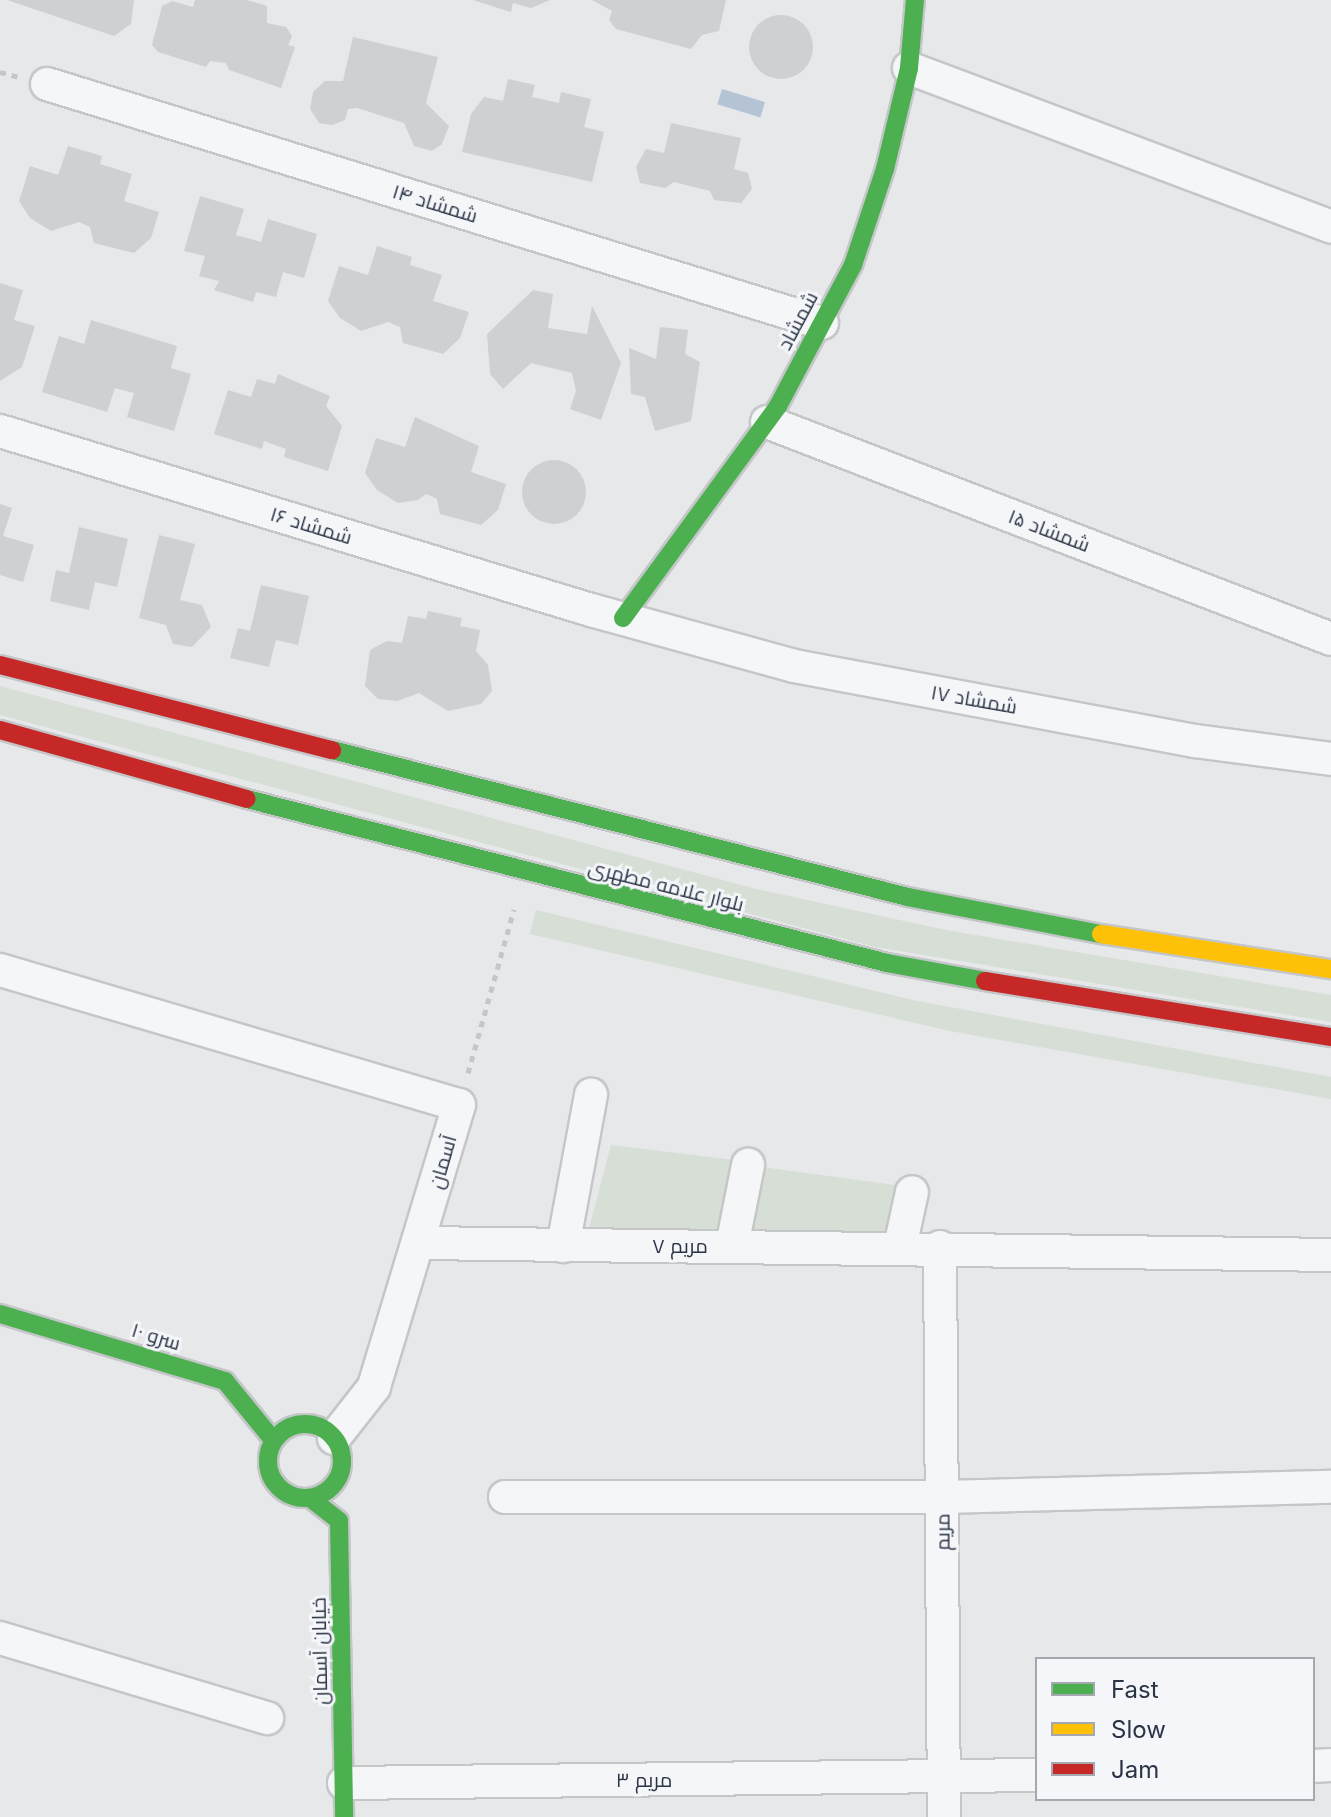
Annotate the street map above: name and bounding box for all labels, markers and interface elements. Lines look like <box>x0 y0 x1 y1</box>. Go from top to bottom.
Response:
street label: شمشاد ۱۴ <box>389 180 481 228</box>
street label: شمشاد <box>773 288 823 354</box>
street label: شمشاد ۱۶ <box>267 502 355 550</box>
street label: شمشاد ۱۵ <box>1005 504 1093 558</box>
street label: شمشاد ۱۷ <box>929 681 1019 719</box>
street label: بلوار علامه مطهری <box>586 855 746 917</box>
street label: آسمان <box>424 1132 462 1192</box>
street label: مریم ۷ <box>652 1234 708 1258</box>
street label: سرو ۱۰ <box>129 1318 183 1356</box>
street label: مریم <box>931 1513 955 1551</box>
street label: خیابان آسمان <box>307 1597 333 1705</box>
legend <box>1035 1657 1315 1801</box>
text: Fast <box>1111 1675 1159 1704</box>
text: Slow <box>1111 1715 1166 1744</box>
text: Jam <box>1111 1755 1159 1784</box>
street label: مریم ۳ <box>616 1768 672 1792</box>

